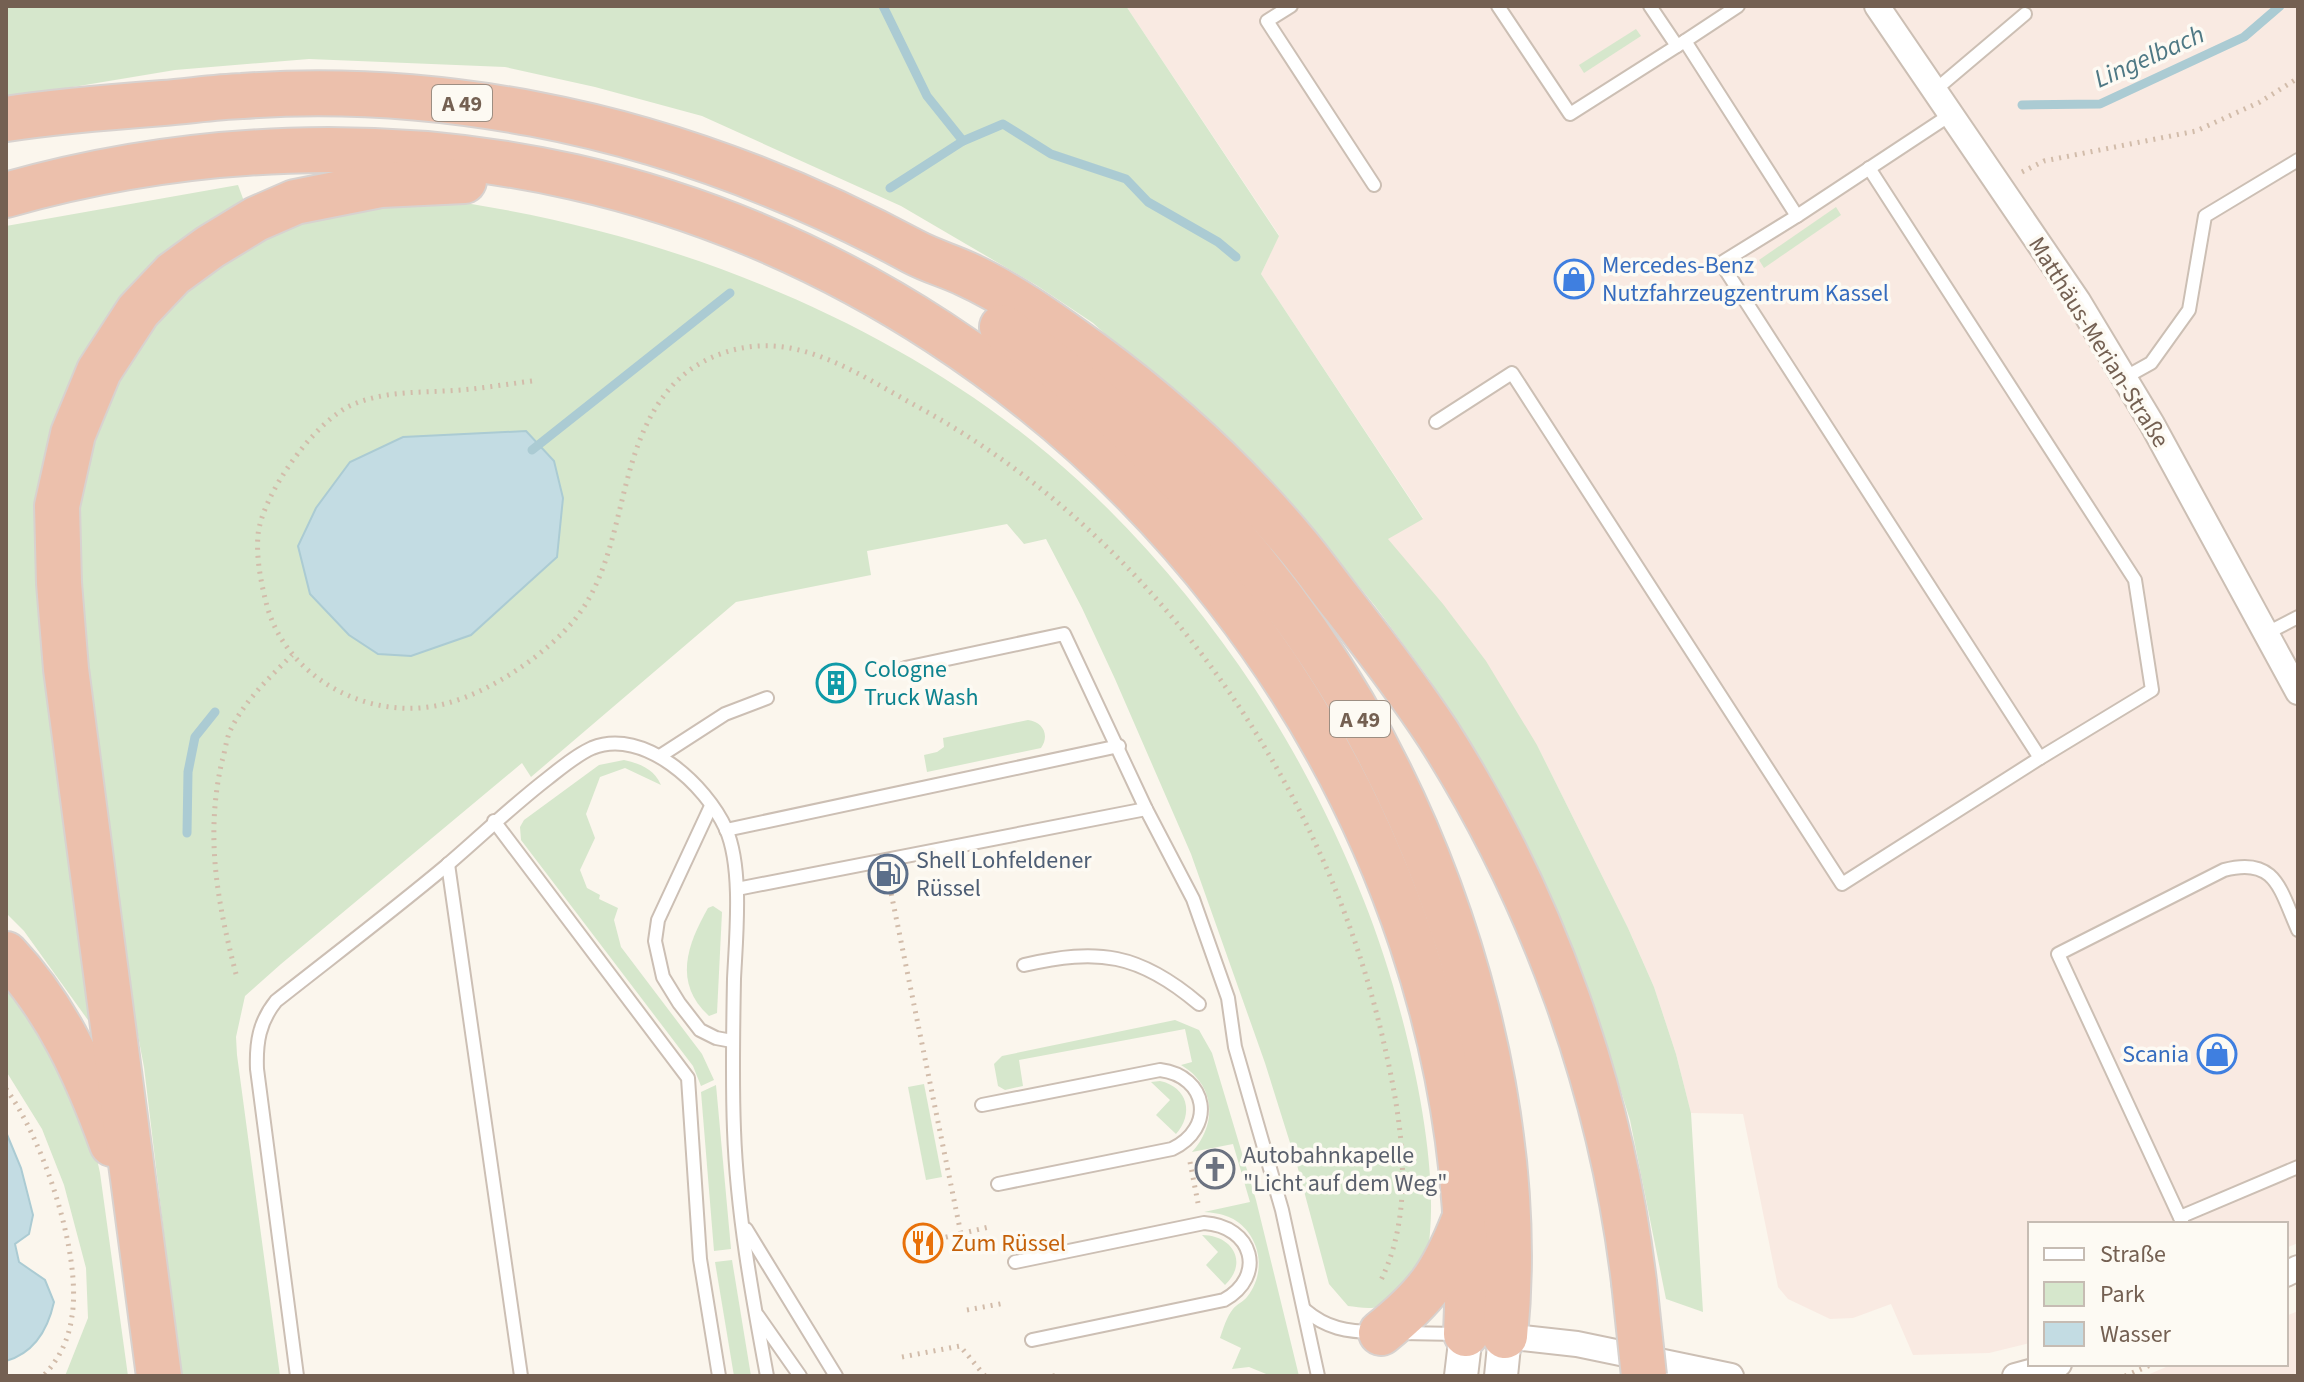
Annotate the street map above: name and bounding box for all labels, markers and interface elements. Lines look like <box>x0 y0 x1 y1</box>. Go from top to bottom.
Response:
water label: Lingelbach <box>2088 16 2210 97</box>
road number: A 49 <box>432 85 492 121</box>
street label: Matthäus-Merian-Straße <box>2019 230 2178 454</box>
place label: Mercedes-Benz Nutzfahrzeugzentrum Kassel <box>1602 248 1889 311</box>
shop icon: Mercedes-Benz Nutzfahrzeugzentrum Kassel <box>1553 258 1595 300</box>
place label: Cologne Truck Wash <box>864 652 978 715</box>
building icon: Cologne Truck Wash <box>815 662 857 704</box>
road number: A 49 <box>1330 701 1390 737</box>
place label: Shell Lohfeldener Rüssel <box>916 843 1092 906</box>
fuel station icon: Shell Lohfeldener Rüssel <box>867 853 909 895</box>
shop icon: Scania <box>2196 1033 2238 1075</box>
place label: Scania <box>2122 1037 2189 1072</box>
place label: Autobahnkapelle "Licht auf dem Weg" <box>1243 1138 1447 1201</box>
church icon: Autobahnkapelle "Licht auf dem Weg" <box>1194 1148 1236 1190</box>
restaurant icon: Zum Rüssel <box>902 1222 944 1264</box>
legend <box>2028 1222 2288 1366</box>
place label: Zum Rüssel <box>951 1226 1066 1261</box>
text: Straße <box>2100 1237 2166 1272</box>
text: Park <box>2100 1277 2145 1312</box>
text: Wasser <box>2100 1317 2172 1352</box>

